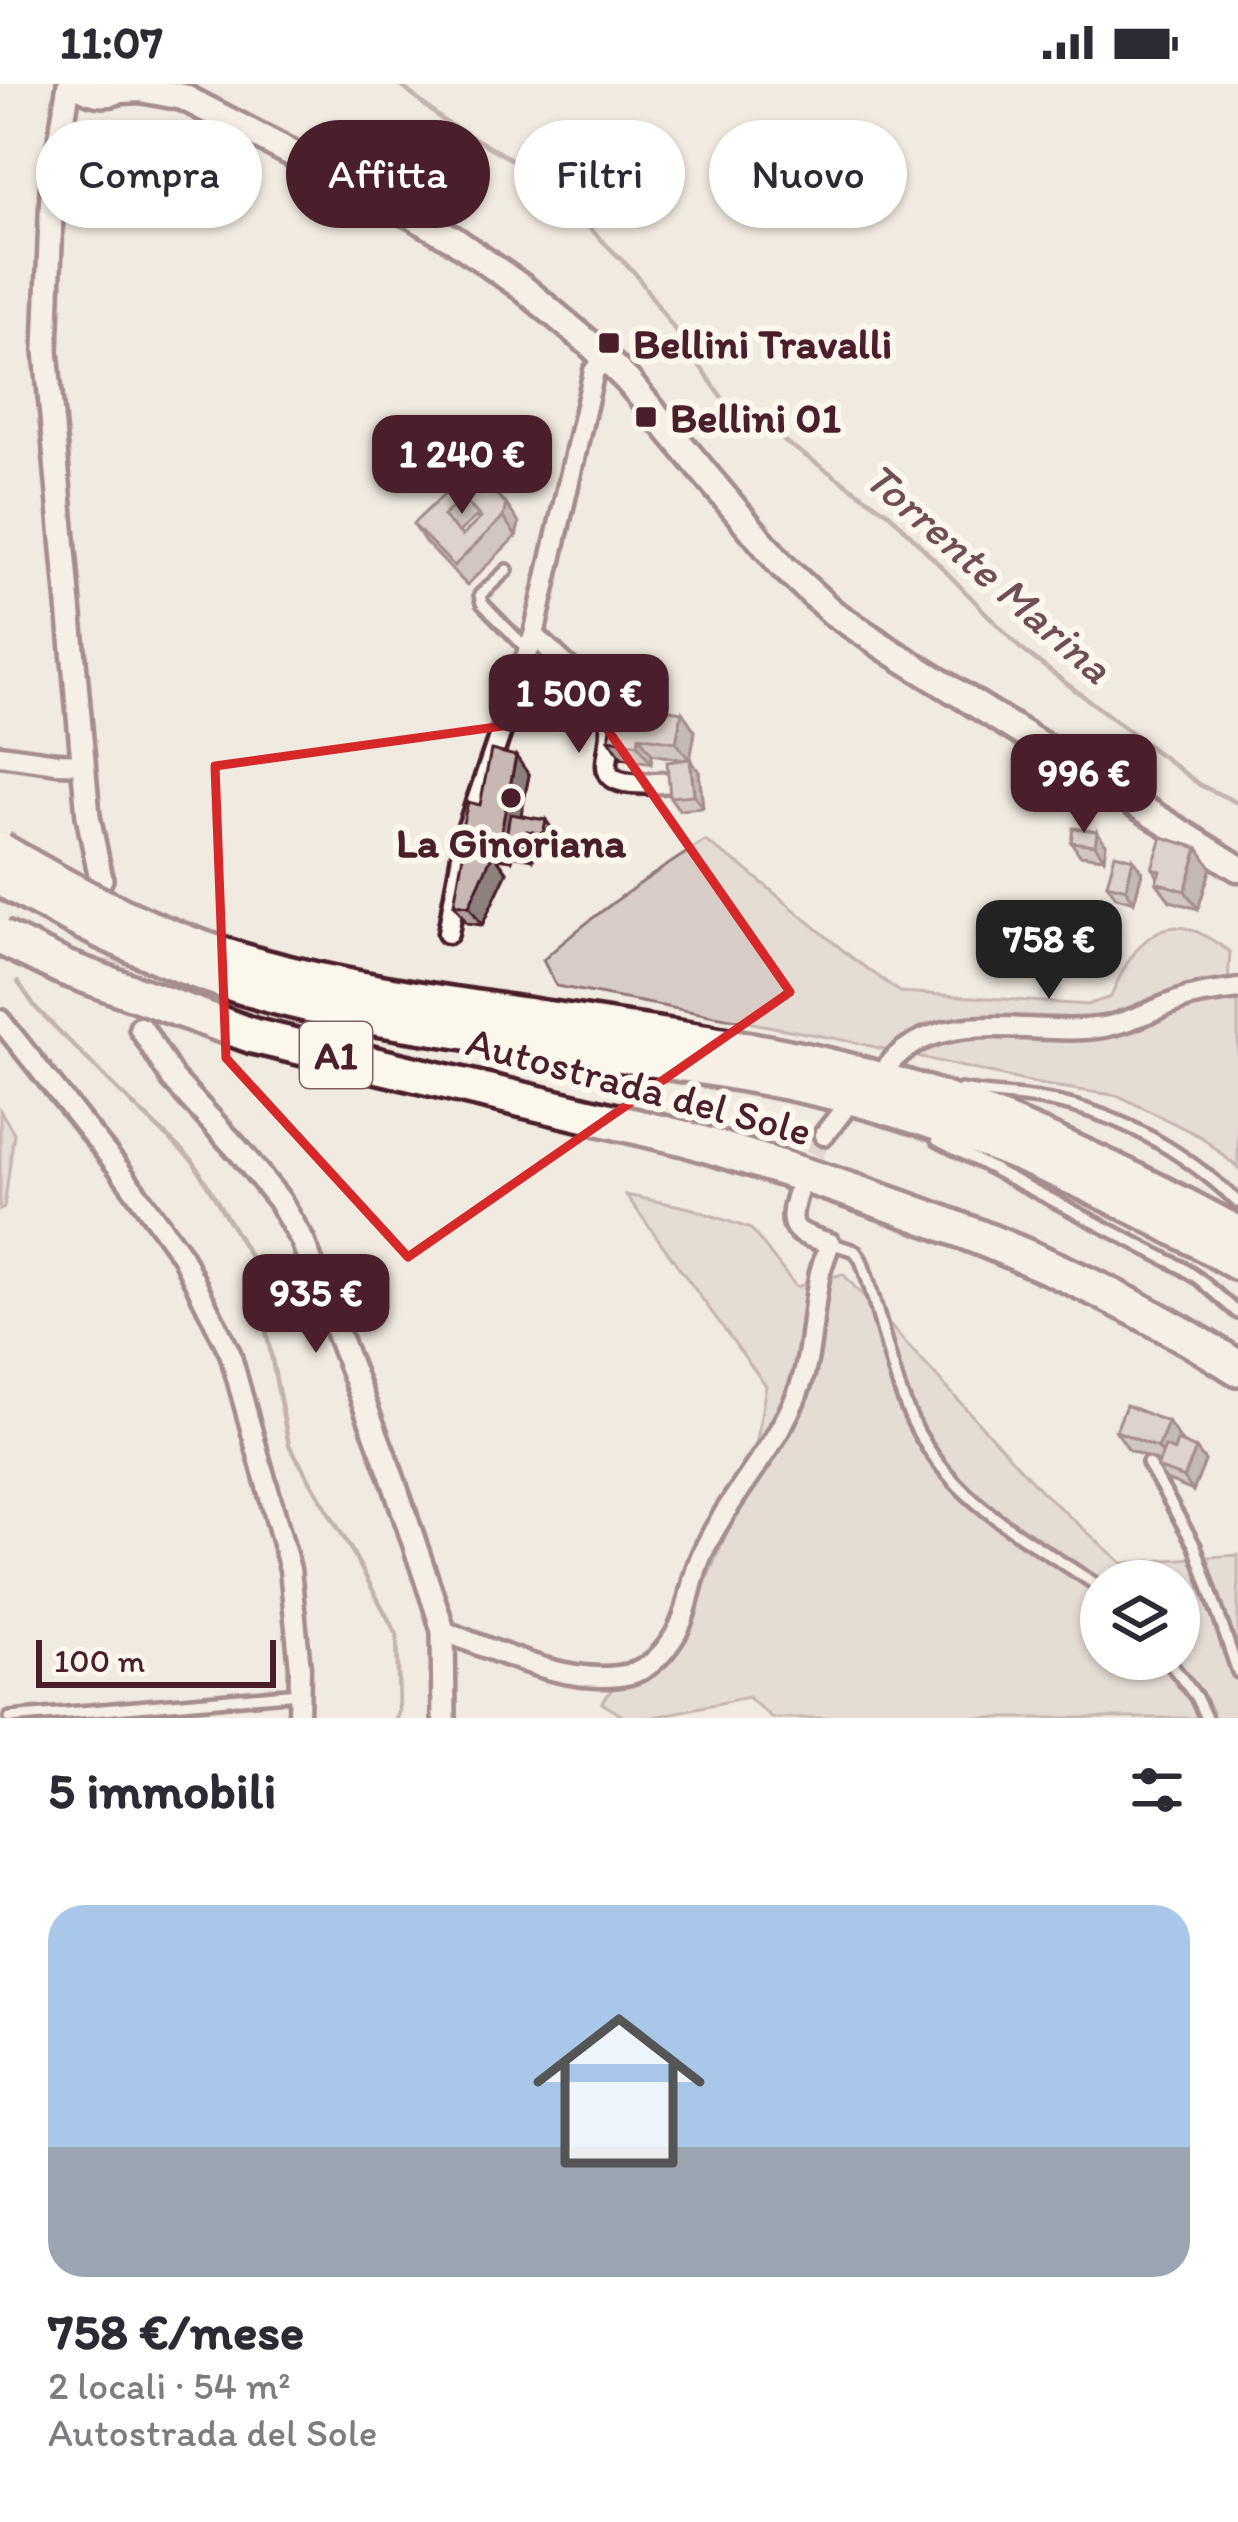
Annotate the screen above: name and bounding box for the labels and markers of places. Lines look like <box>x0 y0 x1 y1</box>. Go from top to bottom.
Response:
place label: Bellini Travalli <box>633 318 892 369</box>
marker: Bellini Travalli <box>596 330 622 356</box>
place label: Bellini 01 <box>670 392 841 443</box>
marker: Bellini 01 <box>633 404 659 430</box>
pin: 1 240 € <box>351 415 573 517</box>
pin: 1 500 € <box>468 654 690 756</box>
pin: 996 € <box>1000 734 1168 836</box>
marker: La Ginoriana <box>498 785 524 811</box>
place label: La Ginoriana <box>396 817 626 868</box>
pin: 758 € <box>965 900 1133 1002</box>
pin: 935 € <box>232 1254 400 1356</box>

